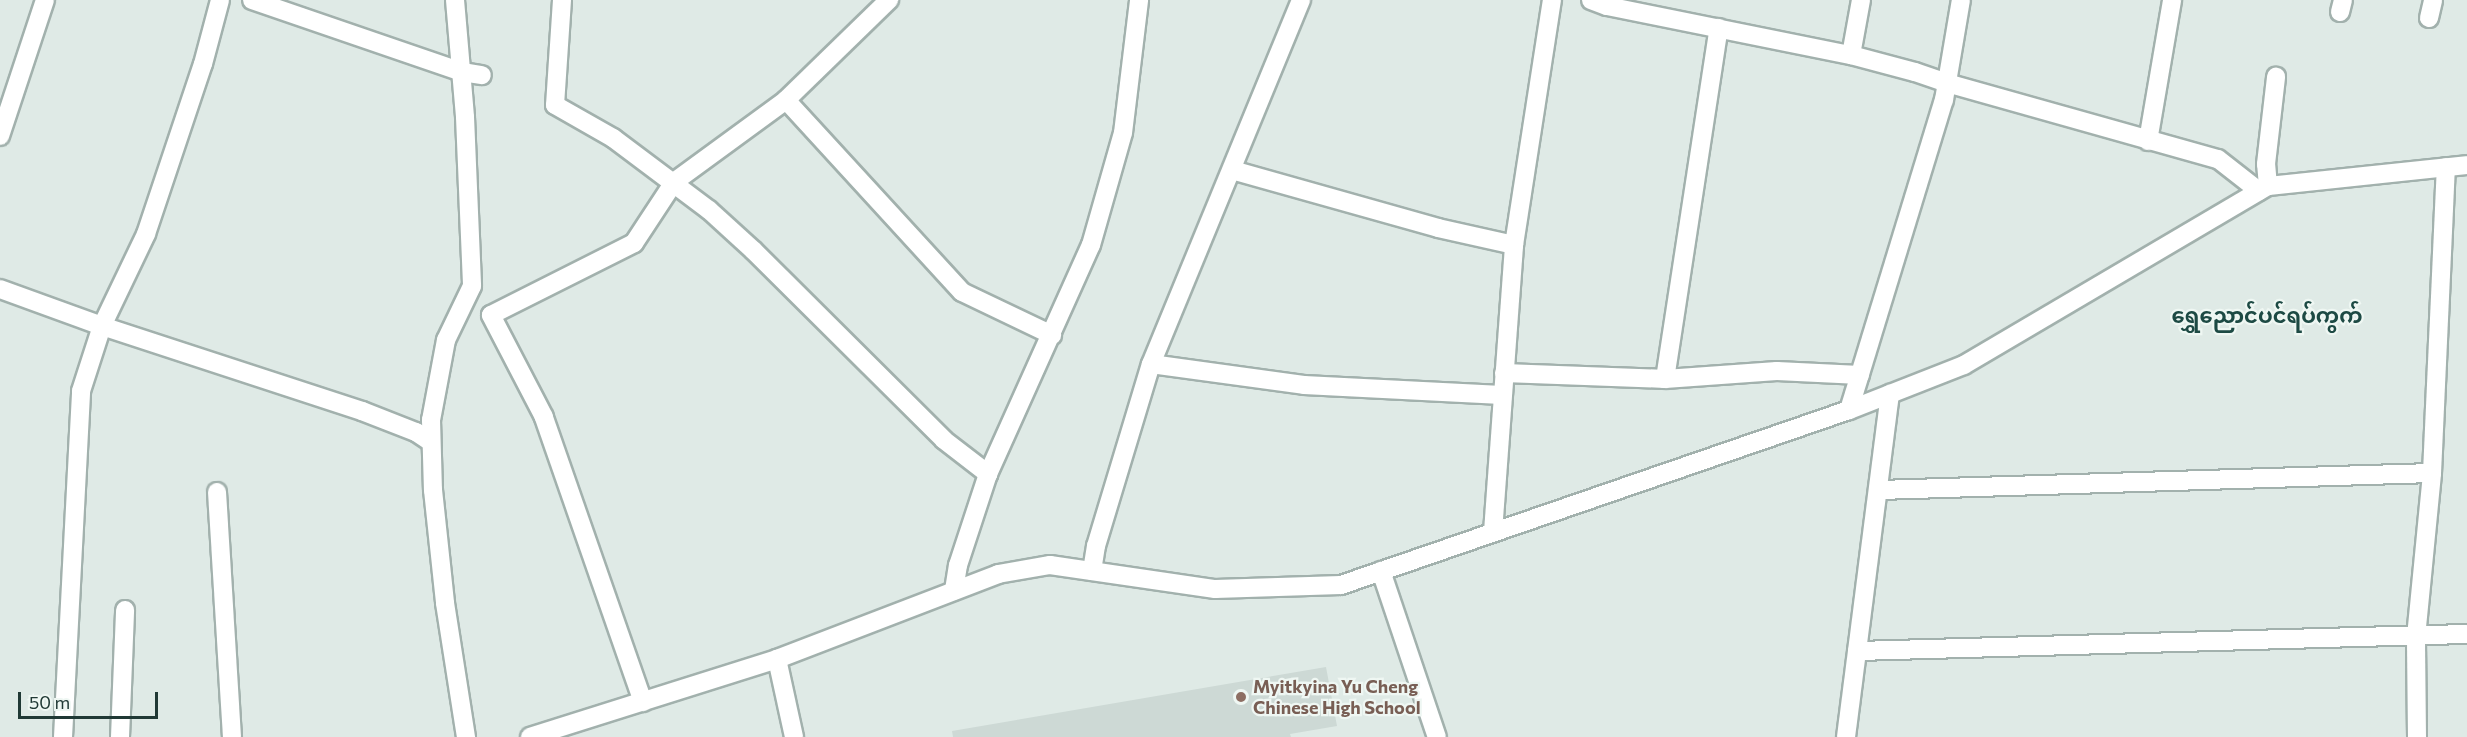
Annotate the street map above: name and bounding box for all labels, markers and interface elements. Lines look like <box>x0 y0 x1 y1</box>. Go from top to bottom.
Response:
district label: ရွှေညောင်ပင်ရပ်ကွက် <box>2172 302 2362 328</box>
place label: Myitkyina Yu Cheng Chinese High School <box>1253 676 1421 718</box>
scale bar <box>21 680 160 718</box>
marker: Myitkyina Yu Cheng Chinese High School <box>1234 690 1248 704</box>
text: 50 m <box>29 691 70 713</box>

